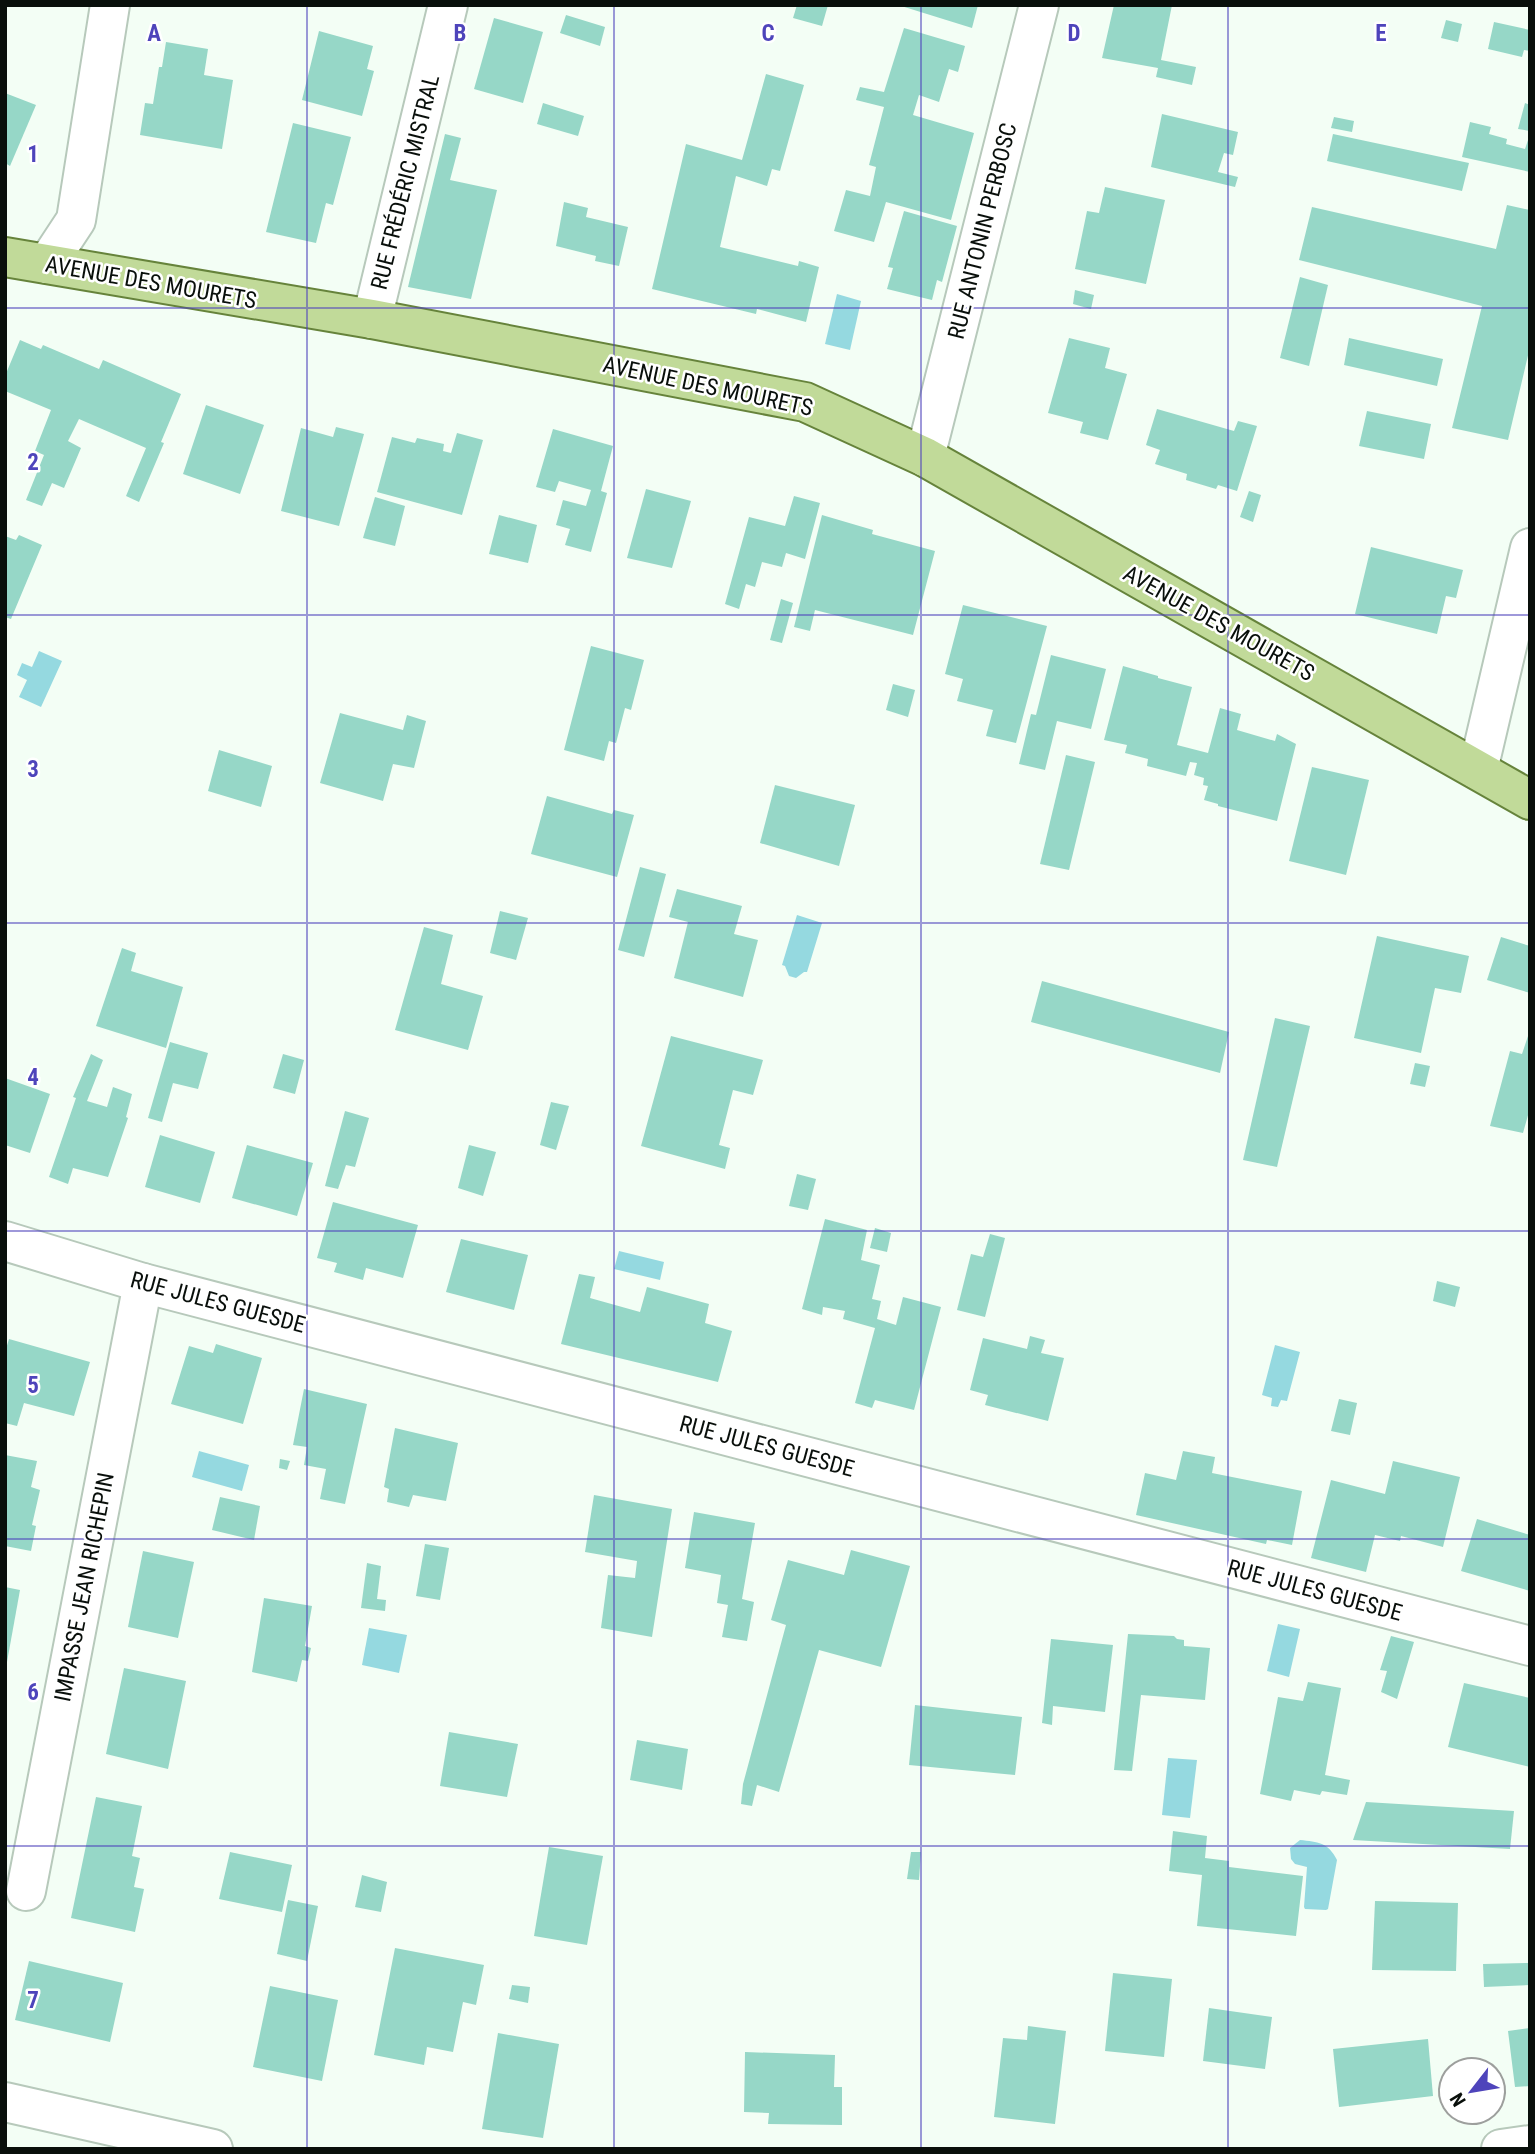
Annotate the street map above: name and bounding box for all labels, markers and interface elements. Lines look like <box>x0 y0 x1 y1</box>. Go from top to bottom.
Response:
text: A <box>147 20 161 47</box>
text: B <box>454 20 466 47</box>
text: C <box>761 20 775 47</box>
text: D <box>1068 20 1081 47</box>
text: E <box>1375 20 1387 47</box>
street label: RUE FRÉDÉRIC MISTRAL <box>365 71 445 293</box>
street label: RUE ANTONIN PERBOSC <box>943 120 1022 342</box>
text: 1 <box>27 141 39 168</box>
street label: AVENUE DES MOURETS <box>43 251 259 314</box>
street label: AVENUE DES MOURETS <box>600 351 815 422</box>
text: 2 <box>27 449 39 476</box>
street label: AVENUE DES MOURETS <box>1119 560 1319 687</box>
text: 3 <box>27 756 39 783</box>
text: 4 <box>27 1064 39 1091</box>
street label: RUE JULES GUESDE <box>128 1266 308 1339</box>
text: 5 <box>27 1372 39 1399</box>
street label: RUE JULES GUESDE <box>677 1410 857 1483</box>
street label: IMPASSE JEAN RICHEPIN <box>49 1470 120 1704</box>
street label: RUE JULES GUESDE <box>1225 1554 1405 1627</box>
text: 6 <box>27 1679 39 1706</box>
text: 7 <box>27 1987 39 2014</box>
north arrow <box>1437 2056 1507 2126</box>
text: N <box>1445 2089 1471 2110</box>

